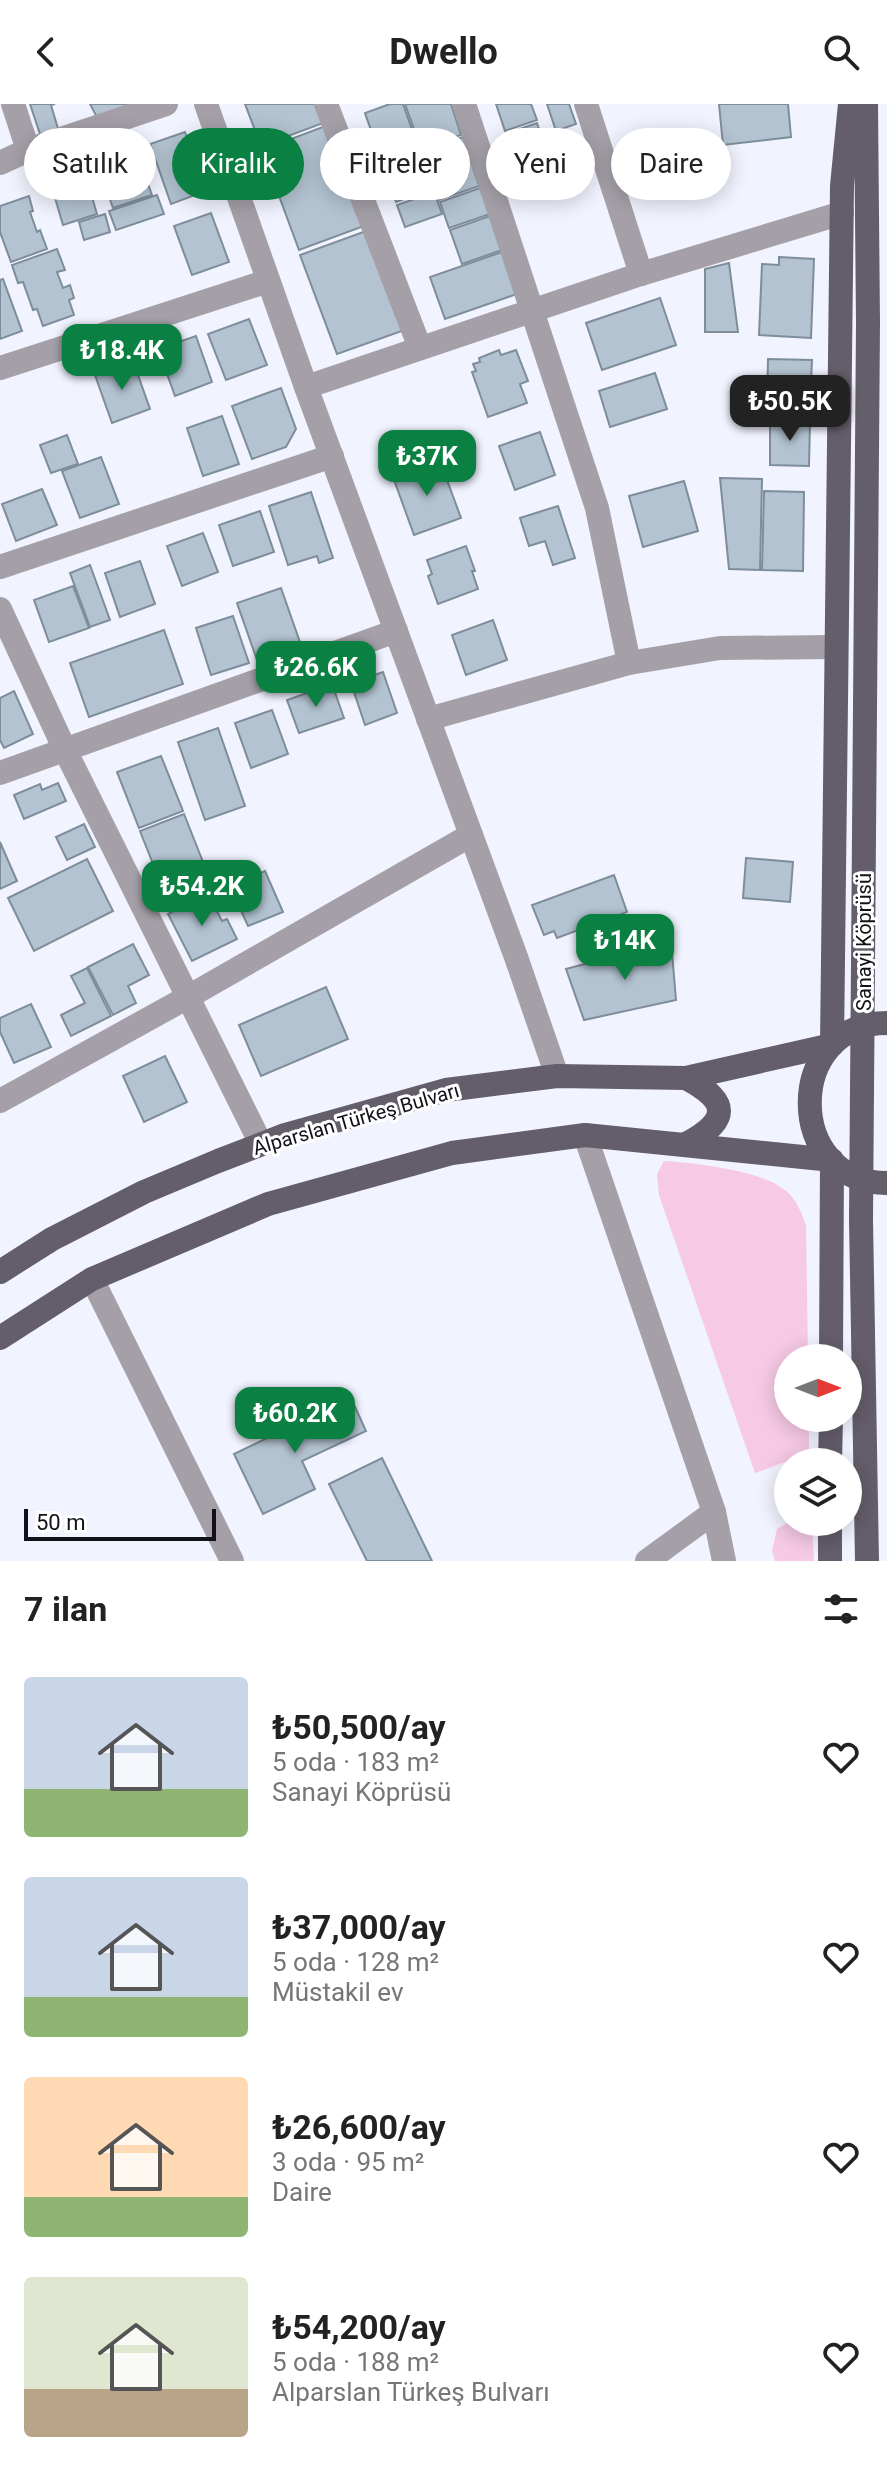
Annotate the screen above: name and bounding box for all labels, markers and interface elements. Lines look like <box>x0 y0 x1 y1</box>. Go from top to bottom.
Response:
icon: back <box>24 30 68 74</box>
icon: search <box>819 30 863 74</box>
text: Dwello <box>389 31 498 73</box>
chip: Satılık <box>24 128 156 200</box>
chip: Kiralık <box>172 128 304 200</box>
chip: Filtreler <box>320 128 470 200</box>
chip: Yeni <box>486 128 595 200</box>
chip: Daire <box>611 128 731 200</box>
pin: ₺18.4K <box>57 324 187 392</box>
text: ₺18.4K <box>80 335 164 365</box>
pin: ₺50.5K <box>725 375 855 443</box>
text: ₺50.5K <box>748 386 832 416</box>
pin: ₺37K <box>380 430 474 498</box>
text: ₺37K <box>396 441 458 471</box>
pin: ₺26.6K <box>251 641 381 709</box>
text: ₺26.6K <box>274 652 358 682</box>
pin: ₺54.2K <box>137 860 267 928</box>
text: ₺54.2K <box>160 871 244 901</box>
street label: Sanayi Köprüsü <box>852 873 876 1011</box>
pin: ₺14K <box>578 914 672 982</box>
text: ₺14K <box>594 925 656 955</box>
street label: Alparslan Türkeş Bulvarı <box>250 1078 462 1160</box>
north arrow <box>774 1344 862 1432</box>
map controls <box>774 1344 862 1536</box>
pin: ₺60.2K <box>230 1387 360 1455</box>
text: ₺60.2K <box>253 1398 337 1428</box>
button: layers <box>774 1448 862 1536</box>
scale bar <box>24 1505 216 1541</box>
text: 50 m <box>36 1510 85 1535</box>
icon: filters <box>819 1587 863 1631</box>
text: 7 ilan <box>24 1589 107 1629</box>
text: ₺50,500/ay <box>272 1707 446 1747</box>
icon: home <box>88 1709 184 1805</box>
icon: heart <box>819 1735 863 1779</box>
text: 5 oda · 183 m² <box>272 1747 439 1777</box>
text: Sanayi Köprüsü <box>272 1777 451 1807</box>
text: ₺37,000/ay <box>272 1907 446 1947</box>
icon: home <box>88 1909 184 2005</box>
icon: heart <box>819 1935 863 1979</box>
text: 5 oda · 128 m² <box>272 1947 439 1977</box>
text: Müstakil ev <box>272 1977 404 2007</box>
text: ₺26,600/ay <box>272 2107 446 2147</box>
icon: home <box>88 2109 184 2205</box>
icon: heart <box>819 2135 863 2179</box>
text: 3 oda · 95 m² <box>272 2147 424 2177</box>
text: Daire <box>272 2177 332 2207</box>
text: ₺54,200/ay <box>272 2307 446 2347</box>
icon: home <box>88 2309 184 2405</box>
icon: heart <box>819 2335 863 2379</box>
text: 5 oda · 188 m² <box>272 2347 439 2377</box>
text: Alparslan Türkeş Bulvarı <box>272 2377 550 2407</box>

